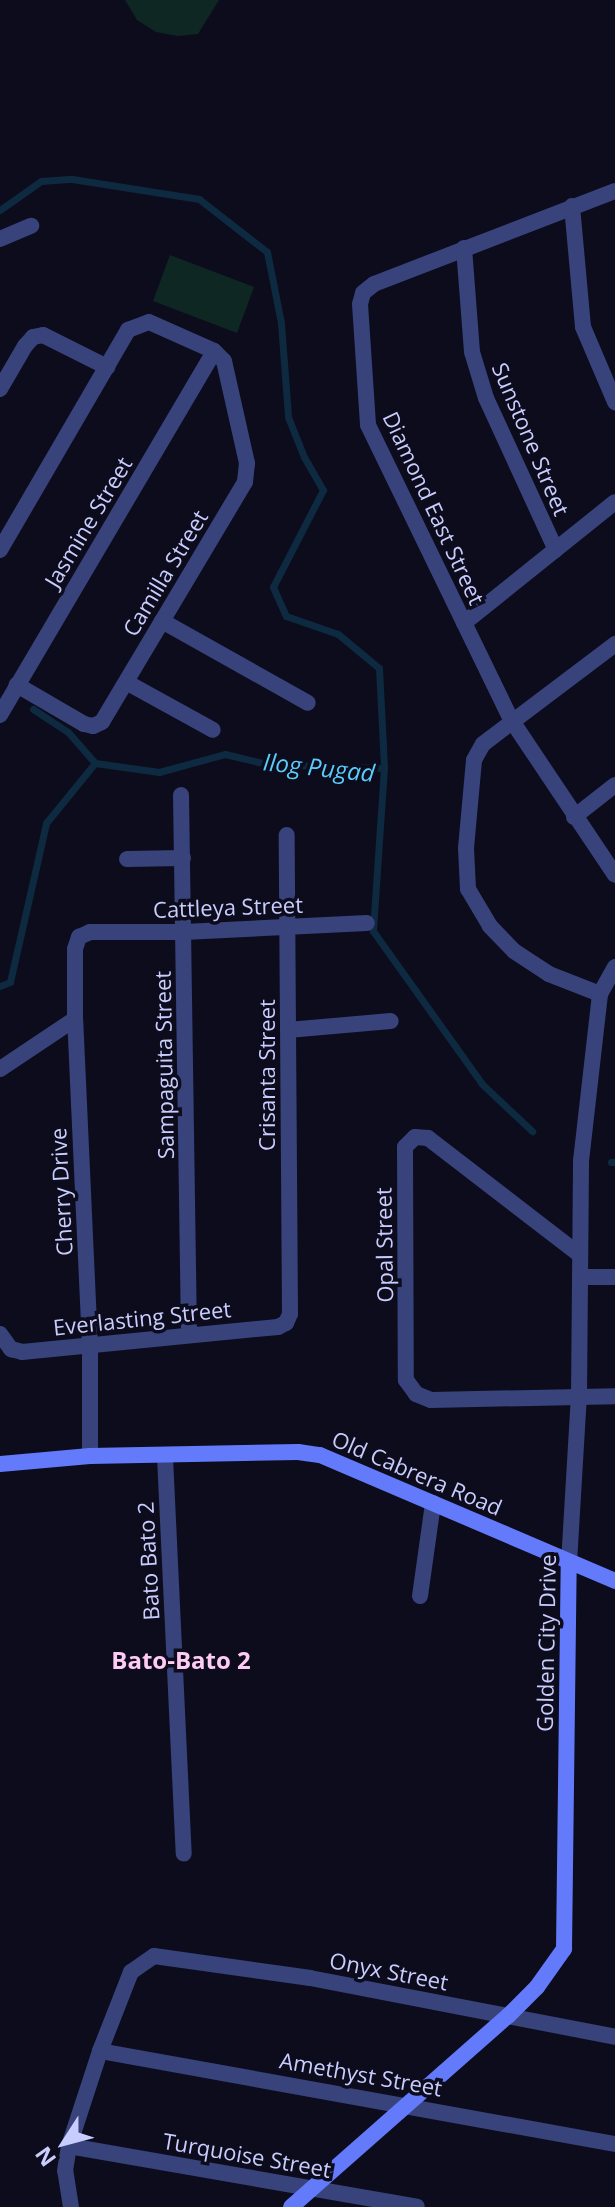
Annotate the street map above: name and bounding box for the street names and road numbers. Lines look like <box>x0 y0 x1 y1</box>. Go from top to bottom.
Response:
street label: Sunstone Street <box>487 359 575 519</box>
street label: Diamond East Street <box>378 407 490 609</box>
street label: Jasmine Street <box>39 452 137 592</box>
street label: Camilla Street <box>117 505 213 641</box>
street label: Cattleya Street <box>153 891 303 923</box>
street label: Sampaguita Street <box>149 971 179 1159</box>
street label: Crisanta Street <box>254 999 280 1151</box>
street label: Cherry Drive <box>44 1127 78 1257</box>
street label: Opal Street <box>370 1187 398 1303</box>
street label: Everlasting Street <box>52 1296 232 1340</box>
street label: Old Cabrera Road <box>328 1425 506 1521</box>
street label: Bato Bato 2 <box>132 1501 164 1621</box>
street label: Golden City Drive <box>531 1554 561 1732</box>
street label: Onyx Street <box>327 1947 451 1995</box>
street label: Amethyst Street <box>278 2047 444 2101</box>
street label: Turquoise Street <box>161 2127 333 2183</box>

